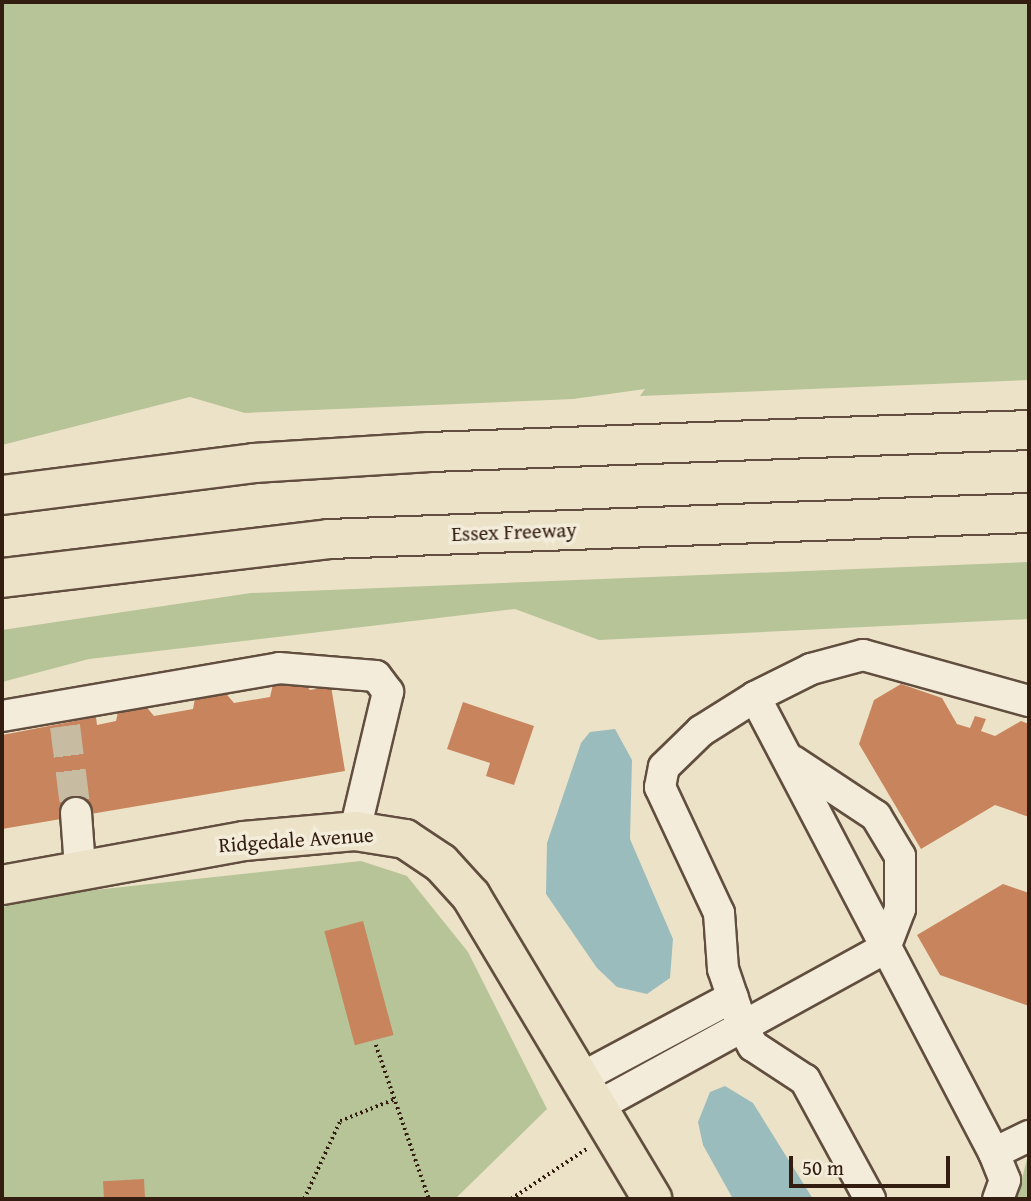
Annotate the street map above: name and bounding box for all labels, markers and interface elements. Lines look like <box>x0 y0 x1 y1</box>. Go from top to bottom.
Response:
street label: Essex Freeway <box>451 517 577 547</box>
street label: Ridgedale Avenue <box>218 822 374 858</box>
scale bar <box>793 1142 954 1186</box>
text: 50 m <box>802 1152 844 1183</box>

